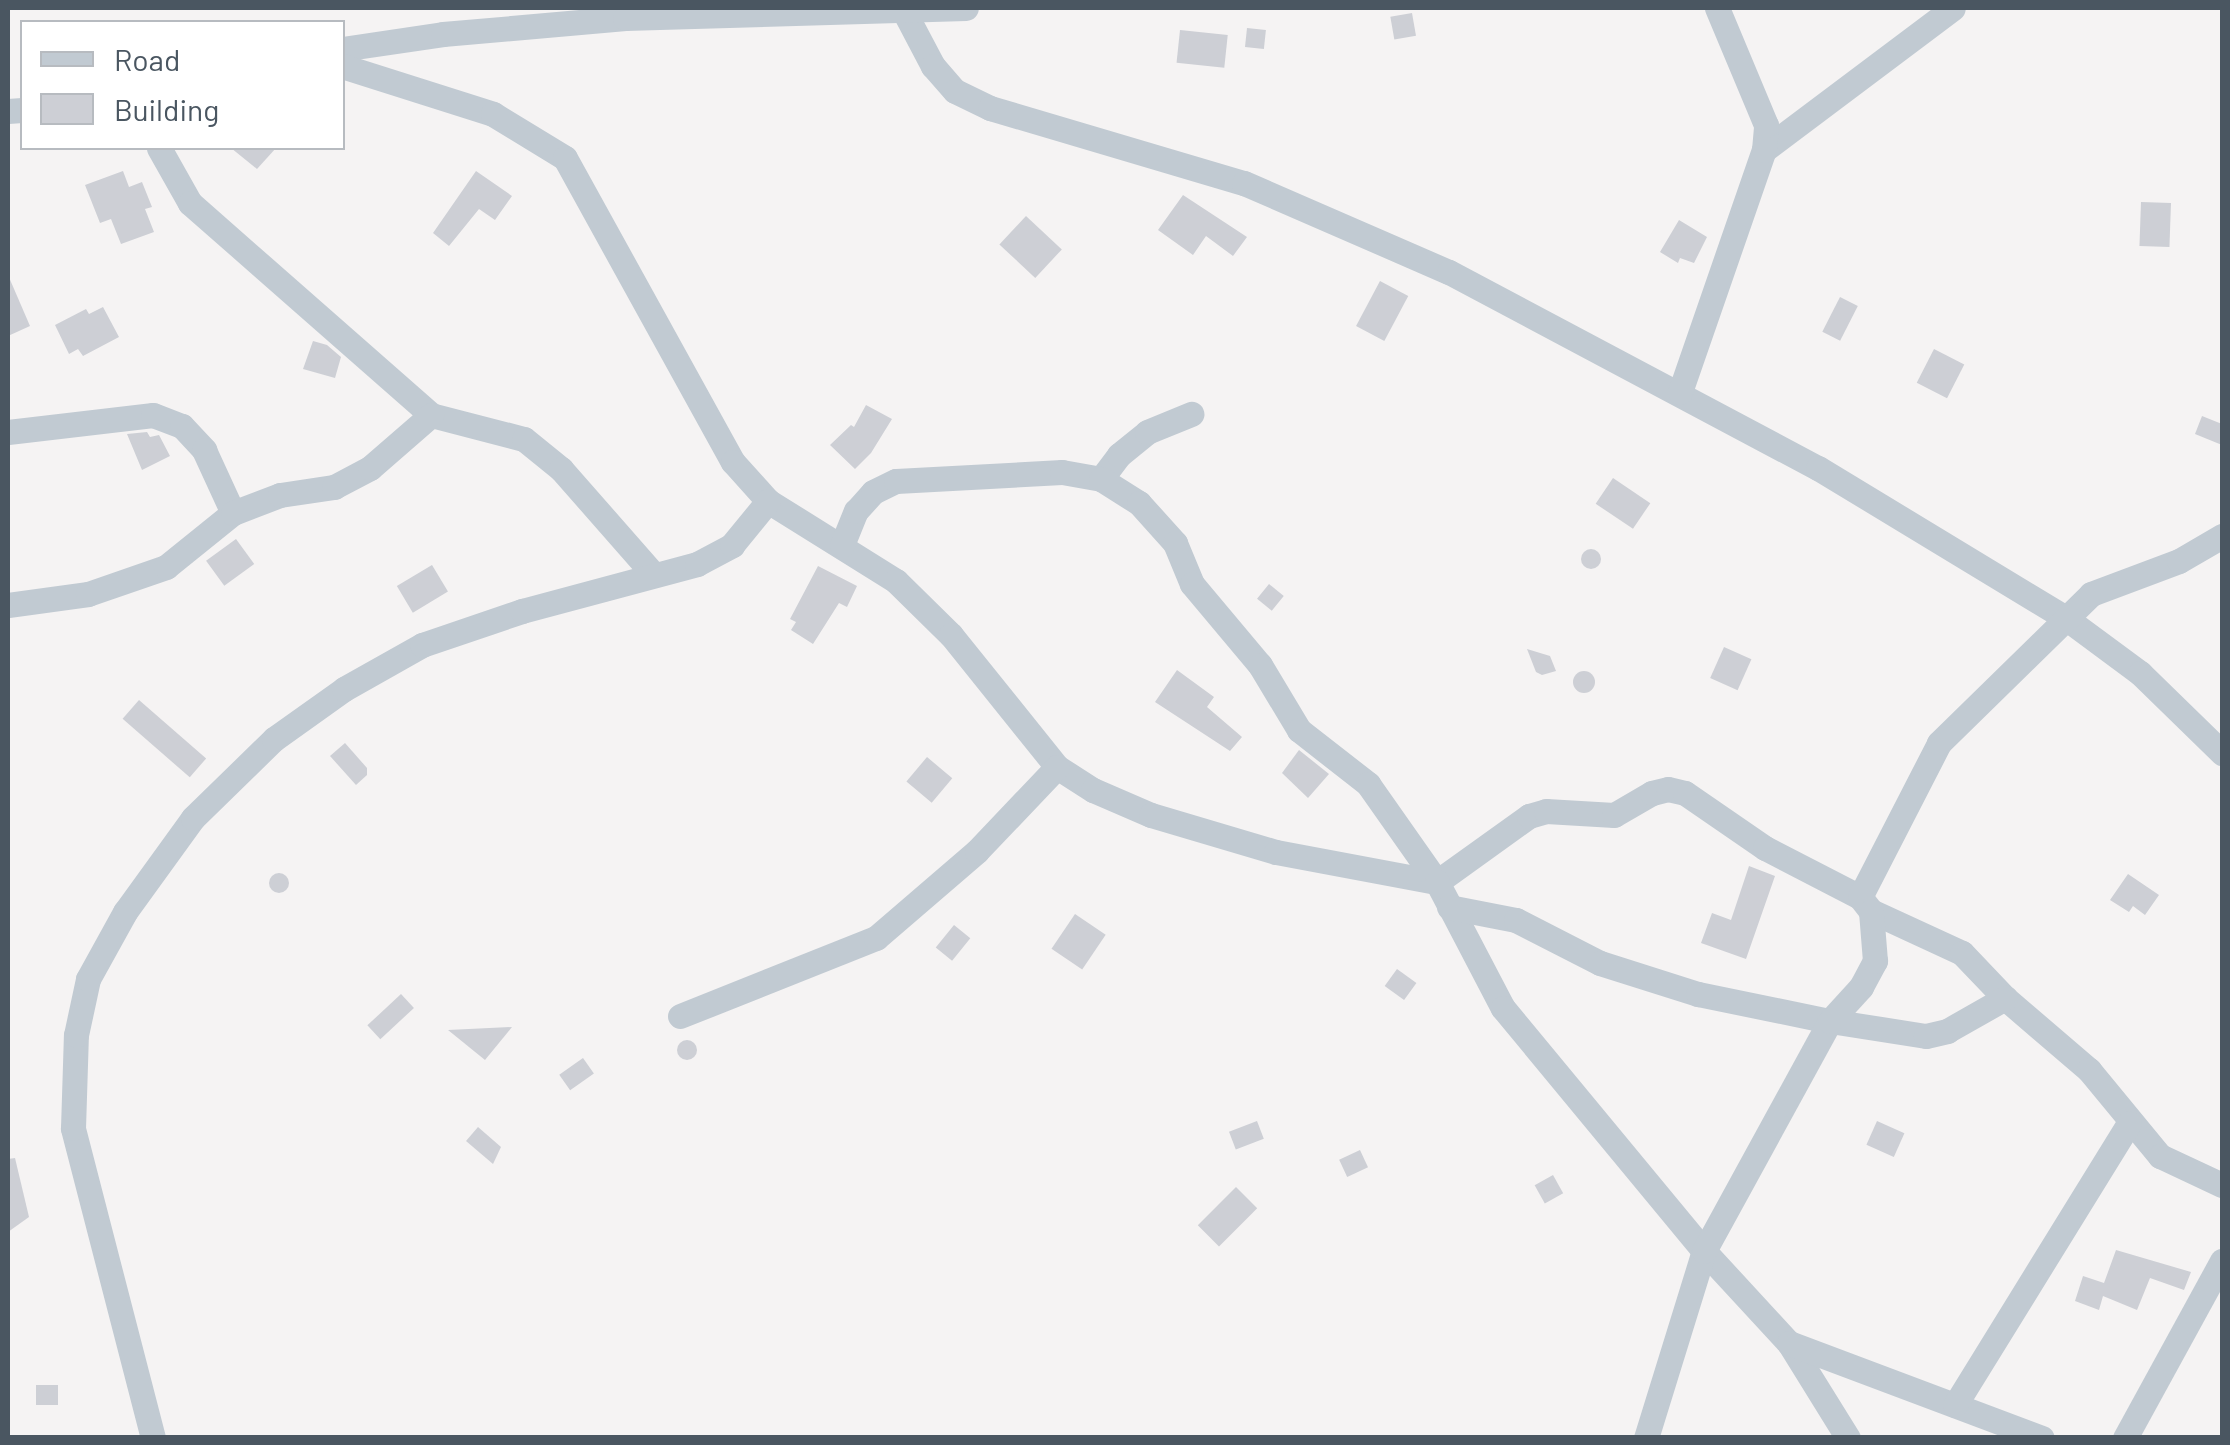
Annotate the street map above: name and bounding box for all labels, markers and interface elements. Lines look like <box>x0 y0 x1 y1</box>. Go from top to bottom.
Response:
legend <box>20 20 345 150</box>
text: Road <box>114 41 180 77</box>
text: Building <box>114 91 219 127</box>

